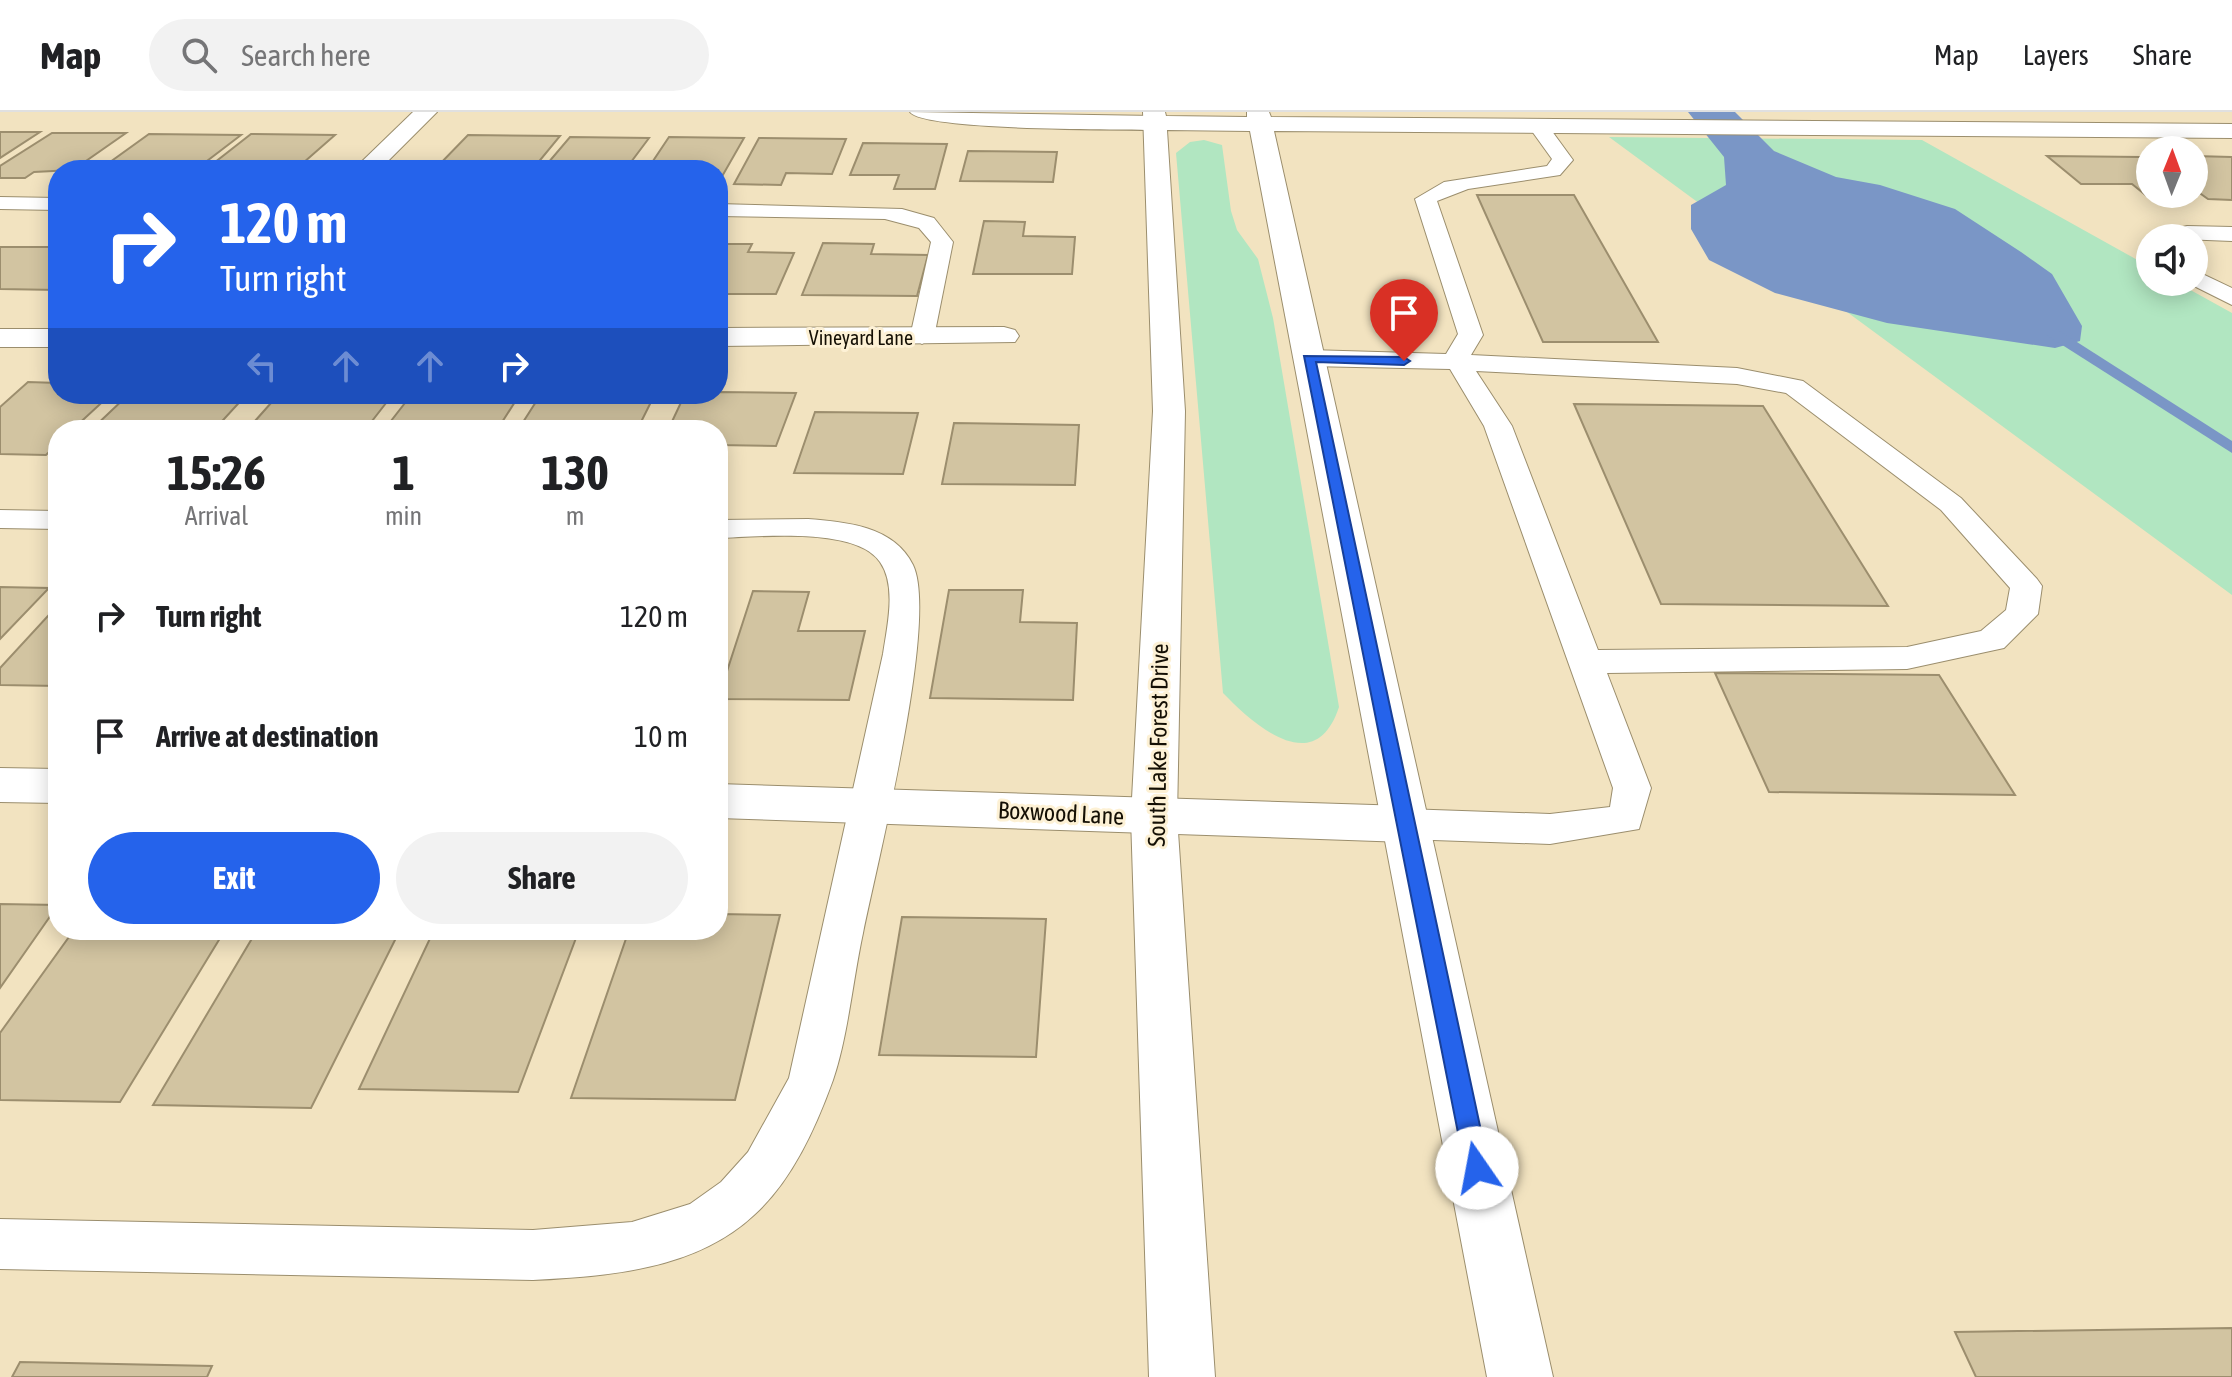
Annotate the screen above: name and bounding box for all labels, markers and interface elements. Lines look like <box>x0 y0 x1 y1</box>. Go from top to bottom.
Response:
search box <box>149 19 709 91</box>
icon: search <box>177 33 221 77</box>
text: Map <box>40 34 101 77</box>
text: Search here <box>241 38 371 72</box>
text: Map <box>1934 39 1979 71</box>
text: Layers <box>2023 39 2089 71</box>
text: Share <box>2133 39 2192 71</box>
north arrow <box>2136 136 2208 208</box>
map controls <box>2136 136 2208 296</box>
text: 120 m <box>220 191 347 255</box>
icon: right <box>88 192 192 296</box>
button: sound <box>2136 224 2208 296</box>
text: Turn right <box>220 257 347 299</box>
pin <box>1370 279 1438 361</box>
icon: arrive <box>1382 291 1426 335</box>
street label: Vineyard Lane <box>809 326 913 349</box>
icon: left <box>240 344 284 388</box>
icon: ahead <box>324 344 368 388</box>
icon: ahead <box>408 344 452 388</box>
icon: right <box>492 344 536 388</box>
text: 15:26 <box>167 445 266 500</box>
text: 1 <box>392 445 415 500</box>
text: 130 <box>541 445 609 500</box>
text: Arrival <box>185 501 248 531</box>
text: min <box>385 501 422 531</box>
text: m <box>566 501 584 531</box>
icon: right <box>88 594 132 638</box>
text: Turn right <box>156 599 262 633</box>
text: 120 m <box>620 599 688 633</box>
street label: South Lake Forest Drive <box>1143 643 1173 847</box>
icon: arrive <box>88 714 132 758</box>
text: Arrive at destination <box>156 719 378 753</box>
text: 10 m <box>634 719 688 753</box>
street label: Boxwood Lane <box>997 796 1125 830</box>
button: Exit <box>88 832 380 924</box>
button: Share <box>396 832 688 924</box>
position arrow <box>1435 1126 1519 1210</box>

